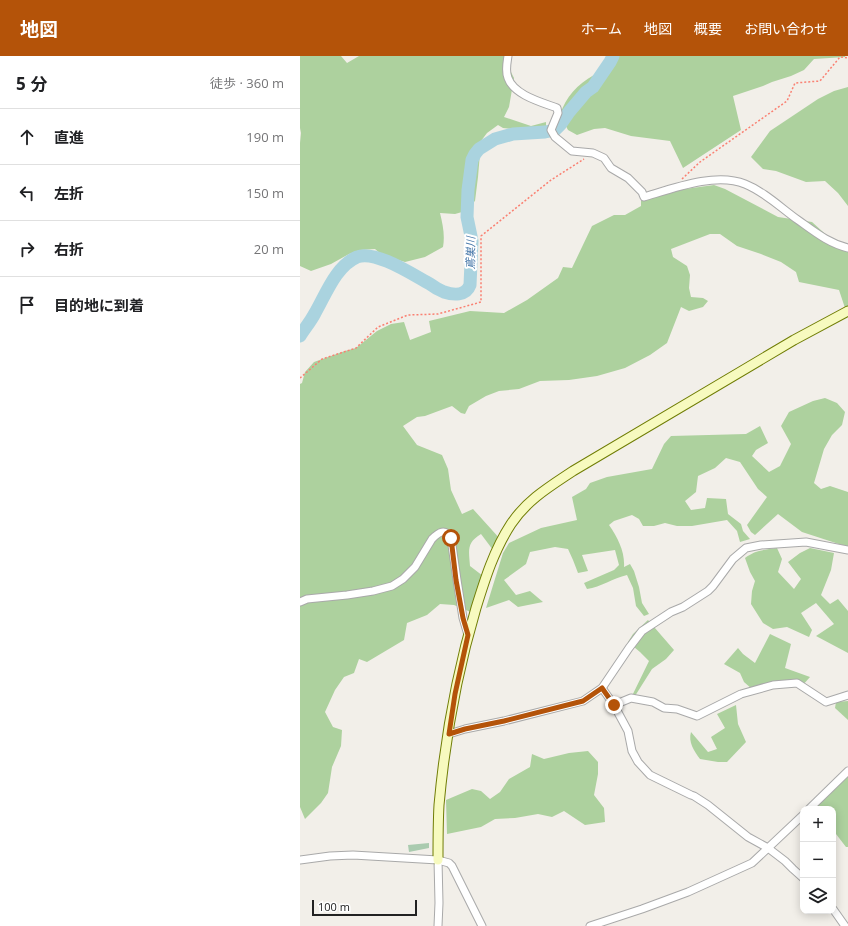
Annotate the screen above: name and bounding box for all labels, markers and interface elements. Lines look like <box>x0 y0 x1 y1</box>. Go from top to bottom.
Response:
text: 地図 <box>20 16 58 42</box>
text: ホーム <box>580 19 622 38</box>
text: 地図 <box>644 19 672 38</box>
text: 概要 <box>694 19 722 38</box>
text: お問い合わせ <box>744 19 828 38</box>
text: 5 分 <box>16 72 47 95</box>
text: 徒歩 · 360 m <box>210 74 284 92</box>
icon: ahead <box>16 126 38 148</box>
text: 直進 <box>54 127 84 147</box>
text: 190 m <box>246 128 284 146</box>
icon: left <box>16 182 38 204</box>
text: 左折 <box>54 183 84 203</box>
text: 150 m <box>246 184 284 202</box>
water label: 鳶巣川 <box>462 235 478 270</box>
icon: right <box>16 238 38 260</box>
text: 右折 <box>54 239 84 259</box>
text: 20 m <box>254 240 284 258</box>
icon: arrive <box>16 294 38 316</box>
text: 目的地に到着 <box>54 295 144 315</box>
route start <box>442 529 460 547</box>
route end <box>605 696 623 714</box>
map controls <box>800 806 836 914</box>
button: + <box>800 806 836 842</box>
button: − <box>800 842 836 878</box>
button: layers <box>800 878 836 914</box>
scale bar <box>312 898 417 917</box>
text: 100 m <box>318 899 350 914</box>

